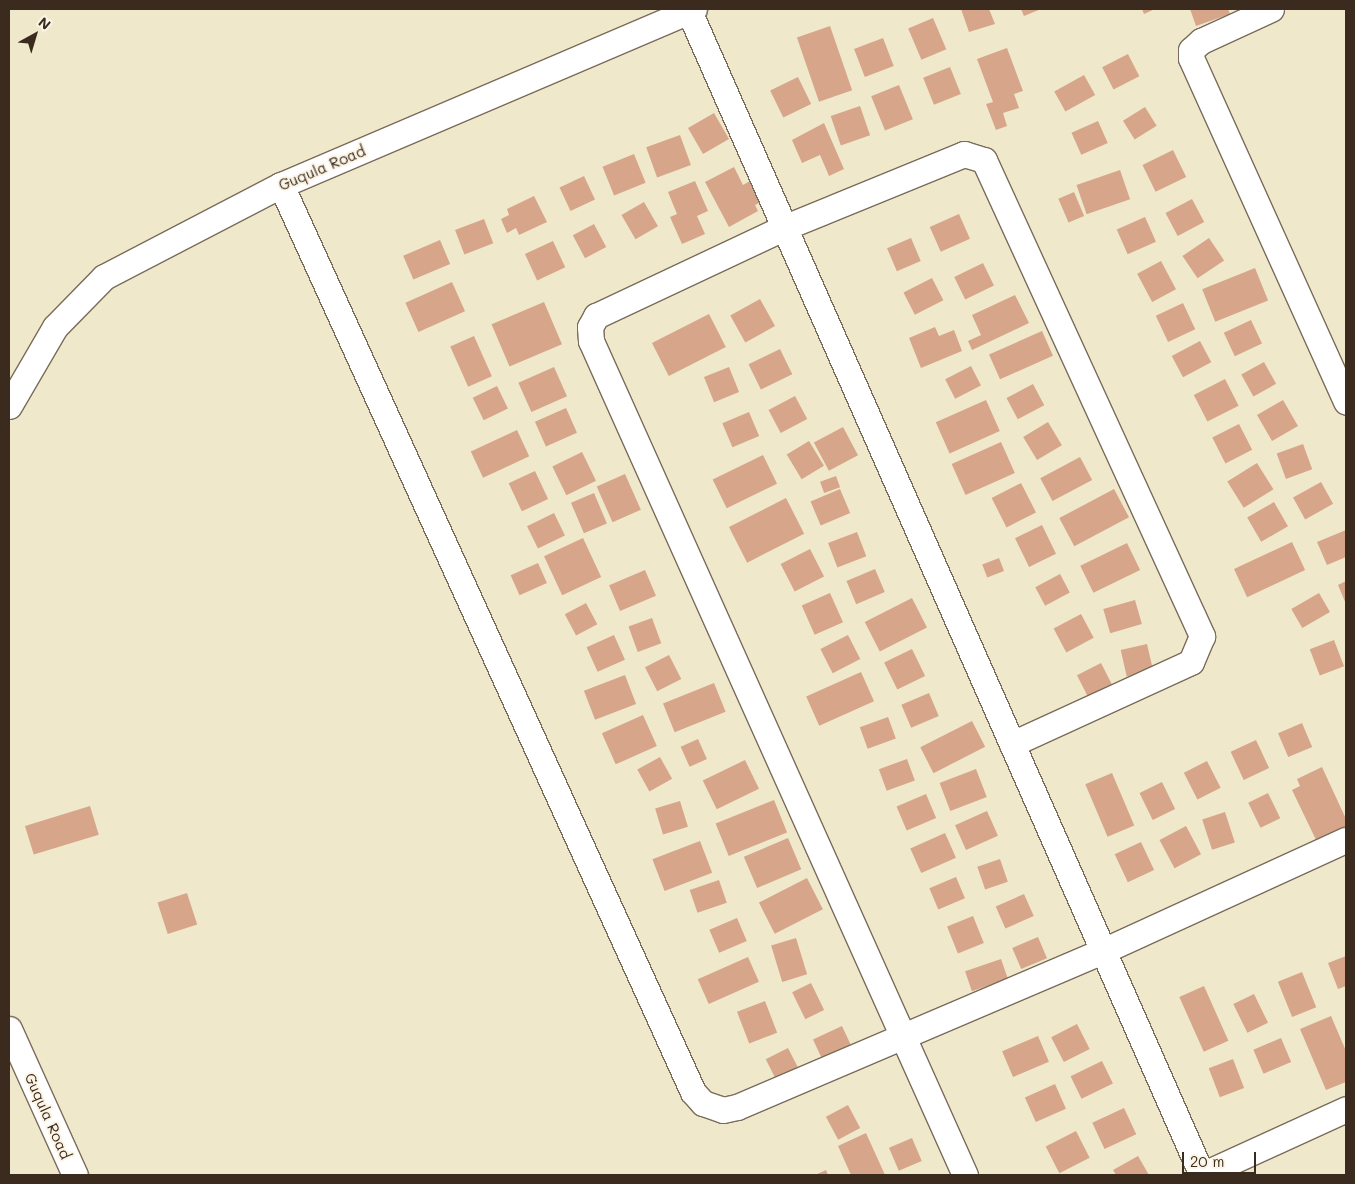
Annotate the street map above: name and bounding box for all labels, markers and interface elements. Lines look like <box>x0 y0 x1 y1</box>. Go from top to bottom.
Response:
north arrow <box>10 10 60 60</box>
text: N <box>35 12 55 34</box>
street label: Guqula Road <box>276 142 368 194</box>
street label: Guqula Road <box>21 1070 75 1162</box>
scale bar <box>1185 1142 1259 1174</box>
text: 20 m <box>1190 1151 1224 1171</box>

